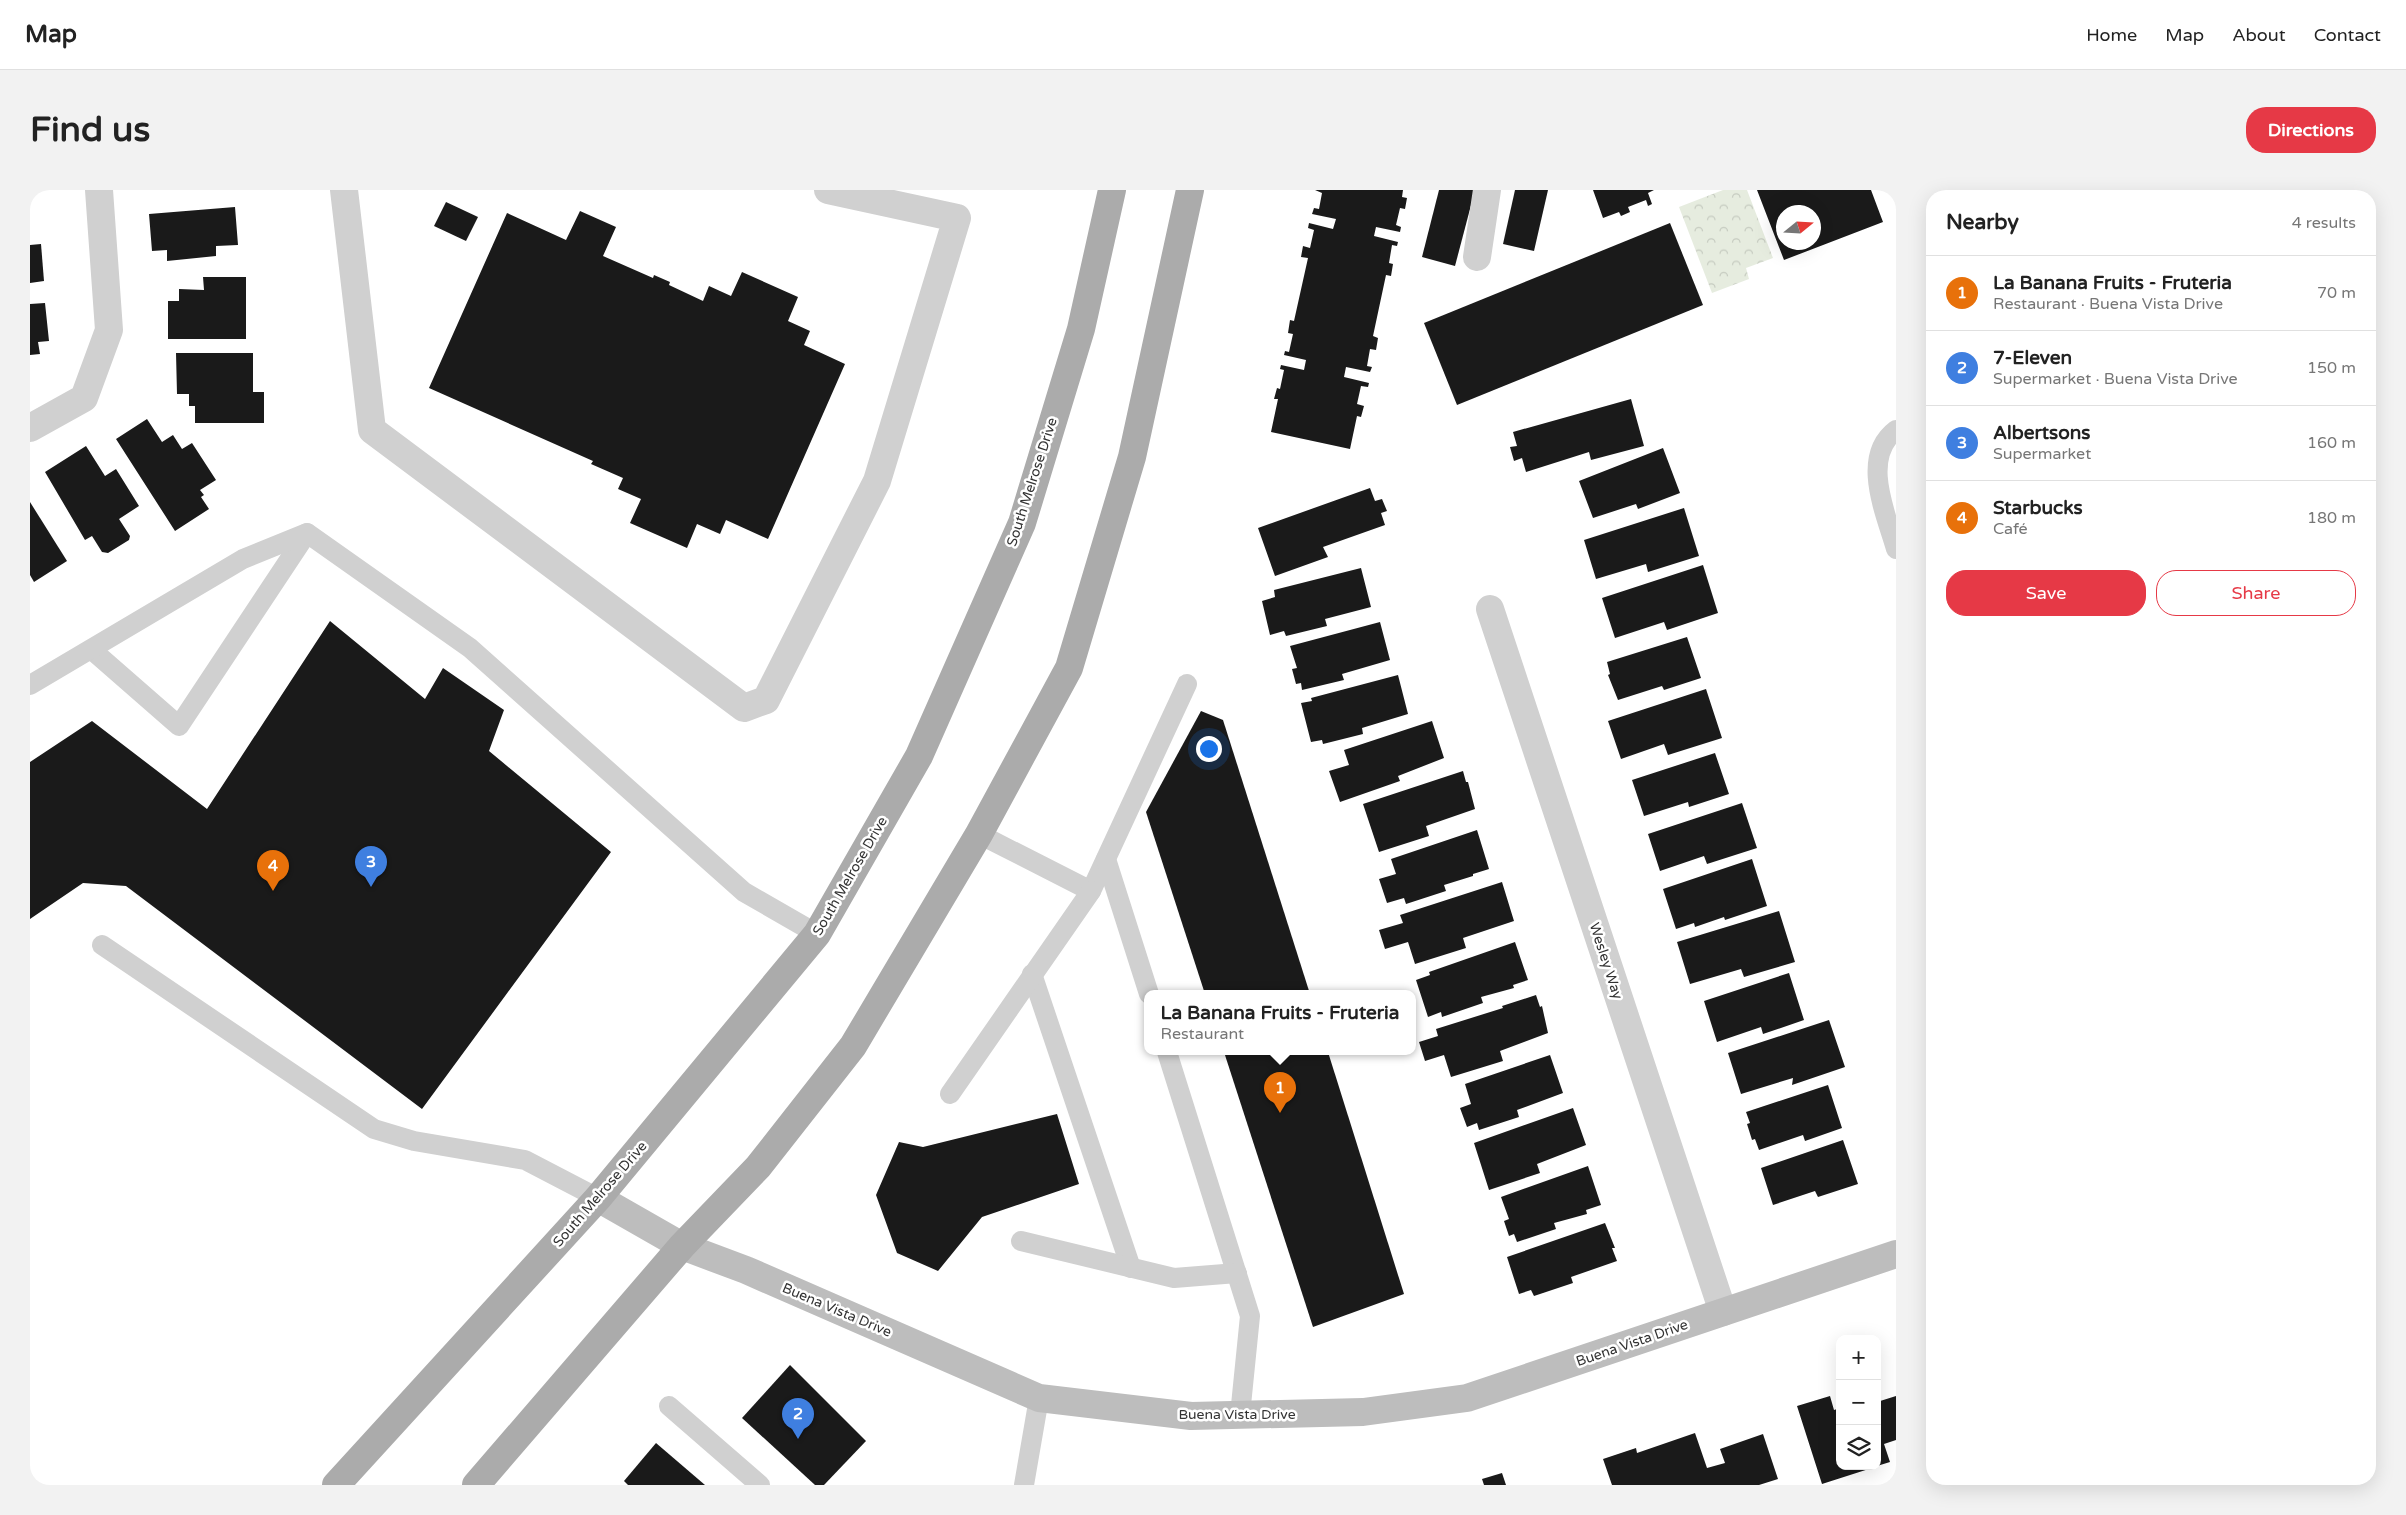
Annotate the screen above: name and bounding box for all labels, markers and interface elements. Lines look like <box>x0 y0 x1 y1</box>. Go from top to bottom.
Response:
text: Map <box>25 20 77 49</box>
text: Home <box>2086 24 2137 46</box>
text: Map <box>2165 24 2204 46</box>
text: About <box>2232 24 2286 46</box>
text: Contact <box>2314 24 2381 46</box>
button: Directions <box>2246 107 2376 153</box>
text: Find us <box>30 109 150 151</box>
north arrow <box>1776 205 1821 250</box>
text: Nearby <box>1946 210 2019 235</box>
text: 4 results <box>2292 213 2356 233</box>
text: La Banana Fruits - Fruteria <box>1993 272 2232 294</box>
text: 1 <box>1957 283 1967 303</box>
text: 70 m <box>2317 283 2356 303</box>
text: Restaurant · Buena Vista Drive <box>1993 294 2223 314</box>
text: 7-Eleven <box>1993 347 2072 369</box>
text: 2 <box>1957 358 1967 378</box>
text: 150 m <box>2307 358 2356 378</box>
text: Supermarket · Buena Vista Drive <box>1993 369 2238 389</box>
street label: South Melrose Drive <box>1003 415 1061 549</box>
text: Albertsons <box>1993 422 2090 444</box>
text: 3 <box>1957 433 1967 453</box>
text: 160 m <box>2307 433 2356 453</box>
text: Supermarket <box>1993 444 2091 464</box>
text: Starbucks <box>1993 497 2083 519</box>
text: 4 <box>1957 508 1967 528</box>
text: 180 m <box>2307 508 2356 528</box>
text: Café <box>1993 519 2028 539</box>
button: Save <box>1946 570 2146 616</box>
button: Share <box>2156 570 2356 616</box>
your location <box>1196 736 1222 762</box>
street label: South Melrose Drive <box>809 814 891 938</box>
pin: 3 <box>355 846 387 887</box>
pin: 4 <box>257 850 289 891</box>
street label: Wesley Way <box>1586 921 1627 1002</box>
popup <box>1144 990 1416 1055</box>
text: La Banana Fruits - Fruteria <box>1161 1002 1399 1024</box>
text: Restaurant <box>1161 1024 1244 1044</box>
pin: 1 <box>1264 1072 1296 1113</box>
street label: South Melrose Drive <box>550 1138 651 1250</box>
street label: Buena Vista Drive <box>780 1279 894 1341</box>
street label: Buena Vista Drive <box>1574 1316 1690 1370</box>
map controls <box>1836 1335 1881 1470</box>
button: + <box>1836 1335 1881 1380</box>
button: − <box>1836 1380 1881 1425</box>
pin: 2 <box>782 1398 814 1439</box>
street label: Buena Vista Drive <box>1178 1406 1296 1423</box>
button: layers <box>1836 1425 1881 1470</box>

